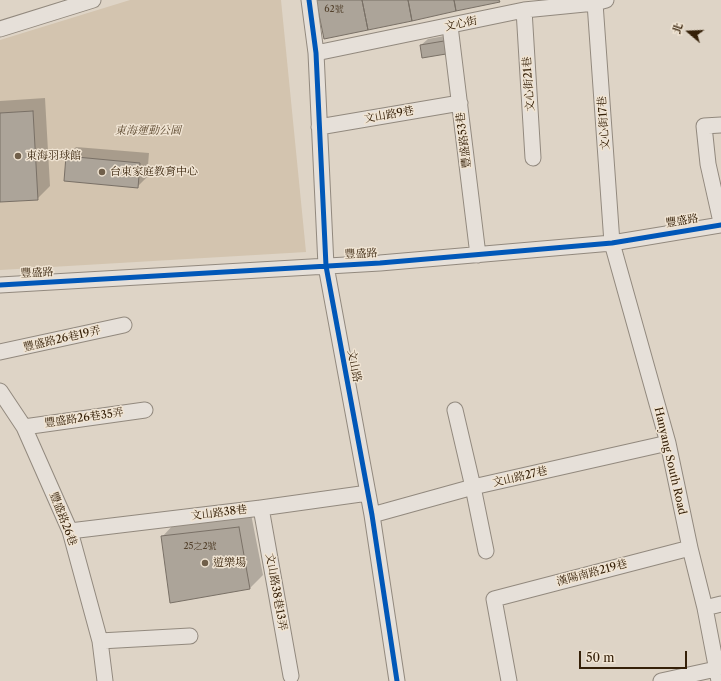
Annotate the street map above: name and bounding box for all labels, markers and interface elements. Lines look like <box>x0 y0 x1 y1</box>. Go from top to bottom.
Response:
house number: 62號 <box>324 4 344 14</box>
north arrow <box>669 12 709 52</box>
street label: 文心街 <box>443 14 479 34</box>
text: 北 <box>669 21 686 36</box>
street label: 文心街21巷 <box>520 56 538 112</box>
street label: 文心街17巷 <box>596 96 612 150</box>
street label: 文山路9巷 <box>363 104 415 126</box>
street label: 豐盛路53巷 <box>454 111 474 169</box>
park label: 東海運動公園 <box>115 124 181 138</box>
place label: 東海羽球館 <box>26 149 81 163</box>
marker: 東海羽球館 <box>13 151 23 161</box>
place label: 台東家庭教育中心 <box>110 165 198 179</box>
marker: 台東家庭教育中心 <box>97 167 107 177</box>
street label: 豐盛路 <box>665 212 699 230</box>
street label: 豐盛路 <box>344 247 378 261</box>
street label: 豐盛路 <box>20 266 54 280</box>
street label: 豐盛路26巷19弄 <box>22 324 102 354</box>
street label: 文山路 <box>344 349 364 383</box>
street label: 豐盛路26巷35弄 <box>44 406 124 430</box>
street label: Hanyang South Road <box>651 406 689 516</box>
street label: 文山路27巷 <box>491 464 549 490</box>
street label: 豐盛路26巷 <box>47 490 79 548</box>
street label: 文山路38巷 <box>190 503 248 523</box>
house number: 25之2號 <box>183 541 217 551</box>
street label: 文山路38巷13弄 <box>263 552 289 632</box>
place label: 遊樂場 <box>213 556 246 570</box>
street label: 漢陽南路219巷 <box>555 557 629 589</box>
marker: 遊樂場 <box>200 558 210 568</box>
scale bar <box>581 643 689 669</box>
text: 50 m <box>586 650 615 665</box>

